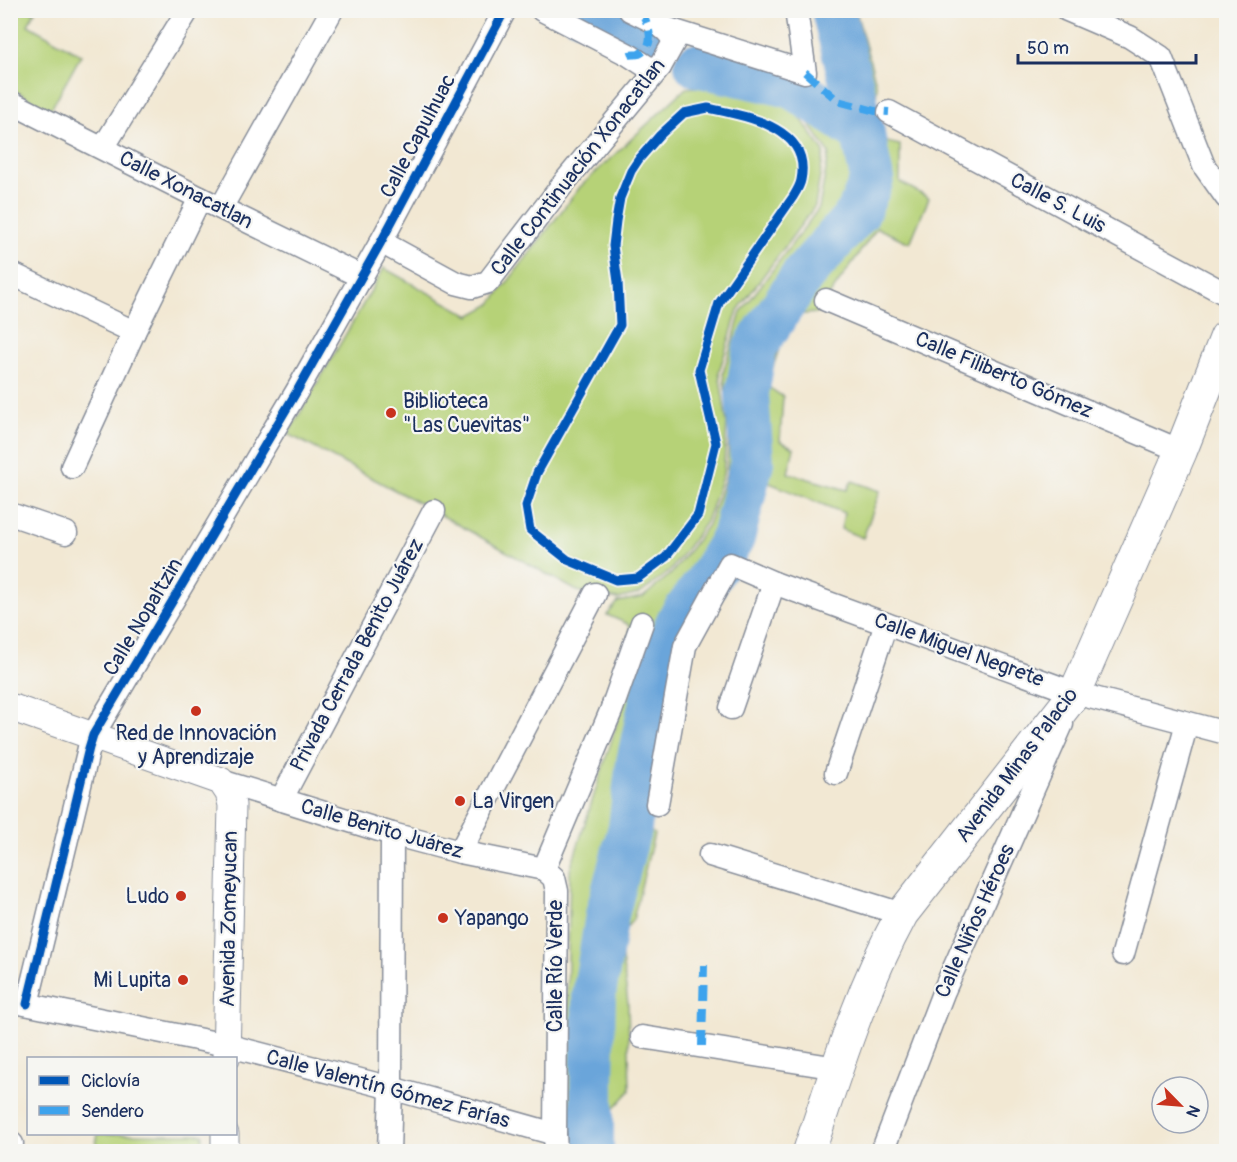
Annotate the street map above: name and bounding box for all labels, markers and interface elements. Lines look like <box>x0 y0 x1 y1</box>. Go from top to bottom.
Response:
scale bar <box>1018 27 1196 65</box>
text: 50 m <box>1027 37 1069 60</box>
street label: Calle Continuación Xonacatlan <box>485 53 671 281</box>
street label: Calle Capulhuac <box>374 69 462 203</box>
street label: Calle Xonacatlan <box>115 145 257 235</box>
street label: Calle S. Luis <box>1006 167 1111 240</box>
street label: Calle Filiberto Gómez <box>911 325 1097 425</box>
place label: Biblioteca "Las Cuevitas" <box>403 388 530 439</box>
marker: Biblioteca "Las Cuevitas" <box>384 406 398 420</box>
street label: Privada Cerrada Benito Juárez <box>284 534 430 776</box>
street label: Calle Nopaltzin <box>97 553 189 681</box>
street label: Calle Miguel Negrete <box>870 607 1048 693</box>
street label: Avenida Minas Palacio <box>950 682 1084 848</box>
marker: Red de Innovación y Aprendizaje <box>189 704 203 718</box>
place label: Red de Innovación y Aprendizaje <box>115 720 277 771</box>
place label: La Virgen <box>472 788 554 815</box>
street label: Calle Benito Juárez <box>297 793 467 865</box>
marker: La Virgen <box>453 794 467 808</box>
street label: Avenida Zomeyucan <box>214 831 244 1007</box>
street label: Calle Niños Héroes <box>929 839 1021 1002</box>
place label: Ludo <box>125 883 169 910</box>
marker: Ludo <box>174 889 188 903</box>
street label: Calle Río Verde <box>542 899 569 1032</box>
place label: Yapango <box>454 905 529 932</box>
marker: Yapango <box>436 911 450 925</box>
place label: Mi Lupita <box>93 967 171 994</box>
marker: Mi Lupita <box>176 973 190 987</box>
street label: Calle Valentín Gómez Farías <box>263 1043 513 1135</box>
legend <box>27 1057 237 1135</box>
text: Ciclovía <box>81 1070 140 1093</box>
north arrow <box>1150 1075 1210 1135</box>
text: Sendero <box>81 1100 144 1123</box>
text: N <box>1181 1102 1204 1120</box>

